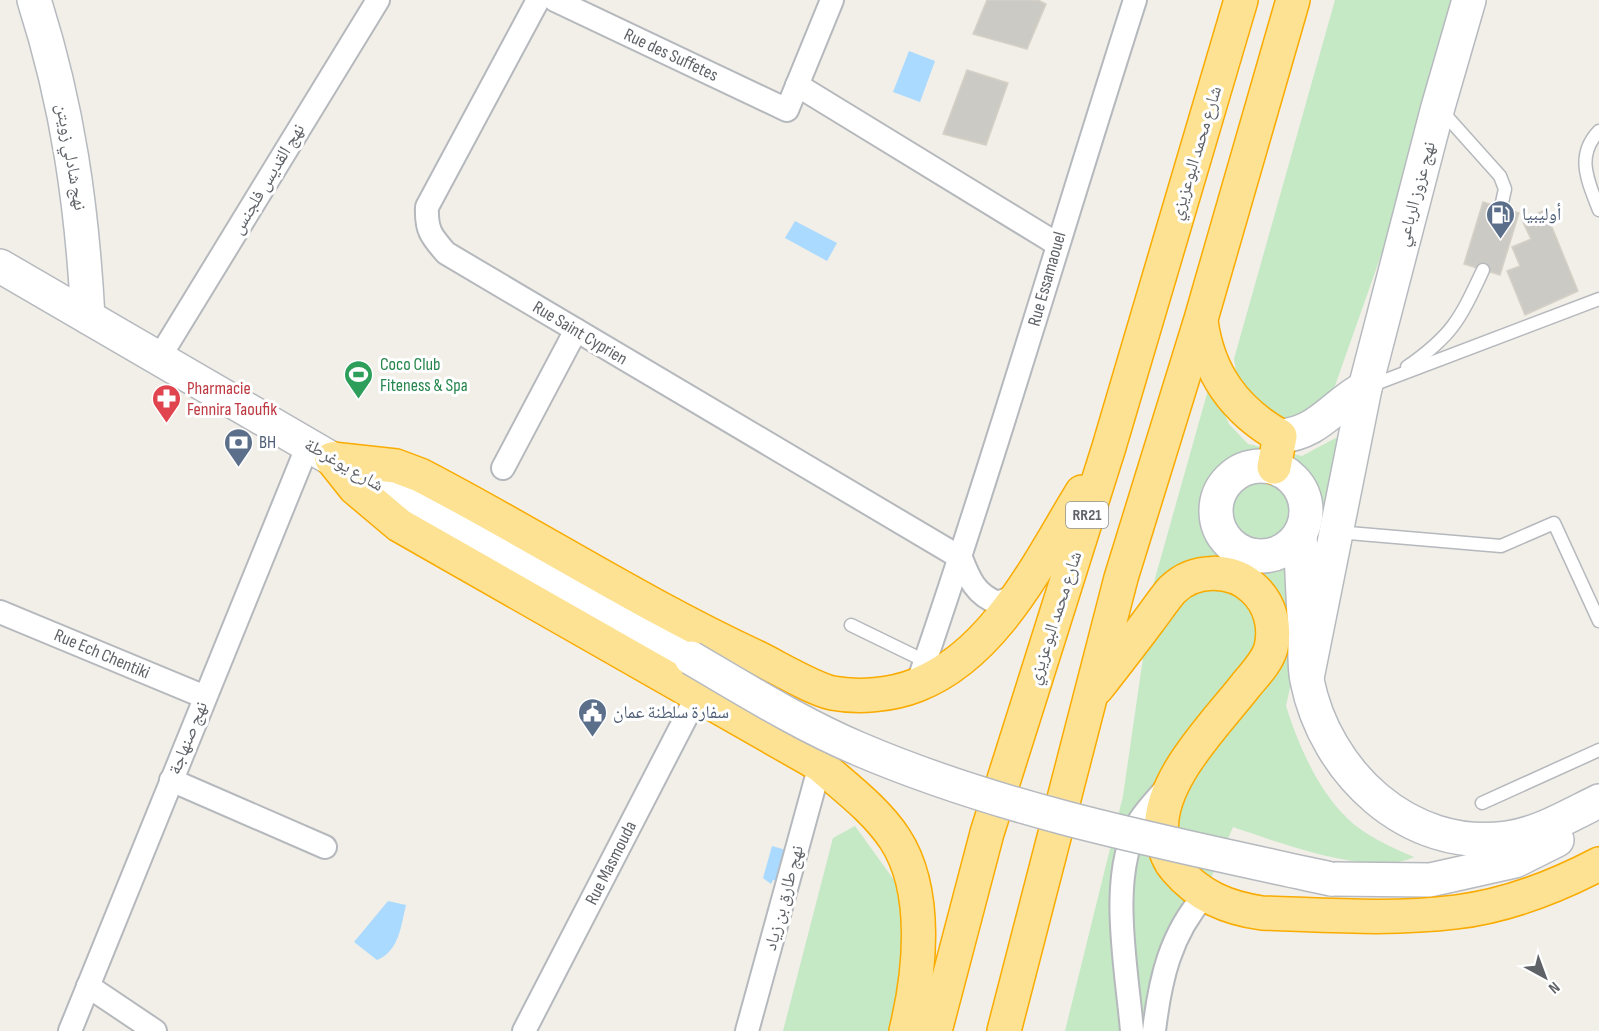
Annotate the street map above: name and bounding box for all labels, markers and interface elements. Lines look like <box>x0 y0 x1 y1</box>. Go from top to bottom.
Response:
street label: Rue des Suffetes <box>621 24 721 86</box>
street label: شارع محمد البوعزيزي <box>1166 84 1230 223</box>
street label: نهج شادلي زويتن <box>48 102 91 213</box>
street label: نهج القديس فلجنس <box>227 120 310 239</box>
street label: نهج عزوز الرباعي <box>1392 139 1444 250</box>
fuel station icon: أوليبيا <box>1485 198 1517 240</box>
place label: أوليبيا <box>1522 203 1561 225</box>
street label: Rue Essamaouel <box>1024 229 1070 329</box>
street label: Rue Saint Cyprien <box>529 297 631 369</box>
place label: Coco Club Fiteness & Spa <box>380 354 468 396</box>
sports icon: Coco Club Fiteness & Spa <box>343 358 375 400</box>
place label: Pharmacie Fennira Taoufik <box>187 378 277 420</box>
pharmacy icon: Pharmacie Fennira Taoufik <box>150 382 182 424</box>
bank icon: BH <box>222 426 254 468</box>
place label: BH <box>259 432 276 453</box>
street label: شارع يوغرطة <box>301 434 387 496</box>
road number: RR21 <box>1066 502 1108 528</box>
street label: شارع محمد البوعزيزي <box>1024 549 1090 688</box>
street label: Rue Ech Chentiki <box>51 624 153 684</box>
public building icon: سفارة سلطنة عمان <box>576 696 608 738</box>
street label: نهج صنهاجة <box>164 698 213 778</box>
place label: سفارة سلطنة عمان <box>613 702 729 723</box>
street label: Rue Masmouda <box>581 818 641 908</box>
street label: نهج طارق بن زياد <box>760 843 809 953</box>
north arrow <box>1515 947 1575 1007</box>
text: N <box>1544 977 1563 997</box>

